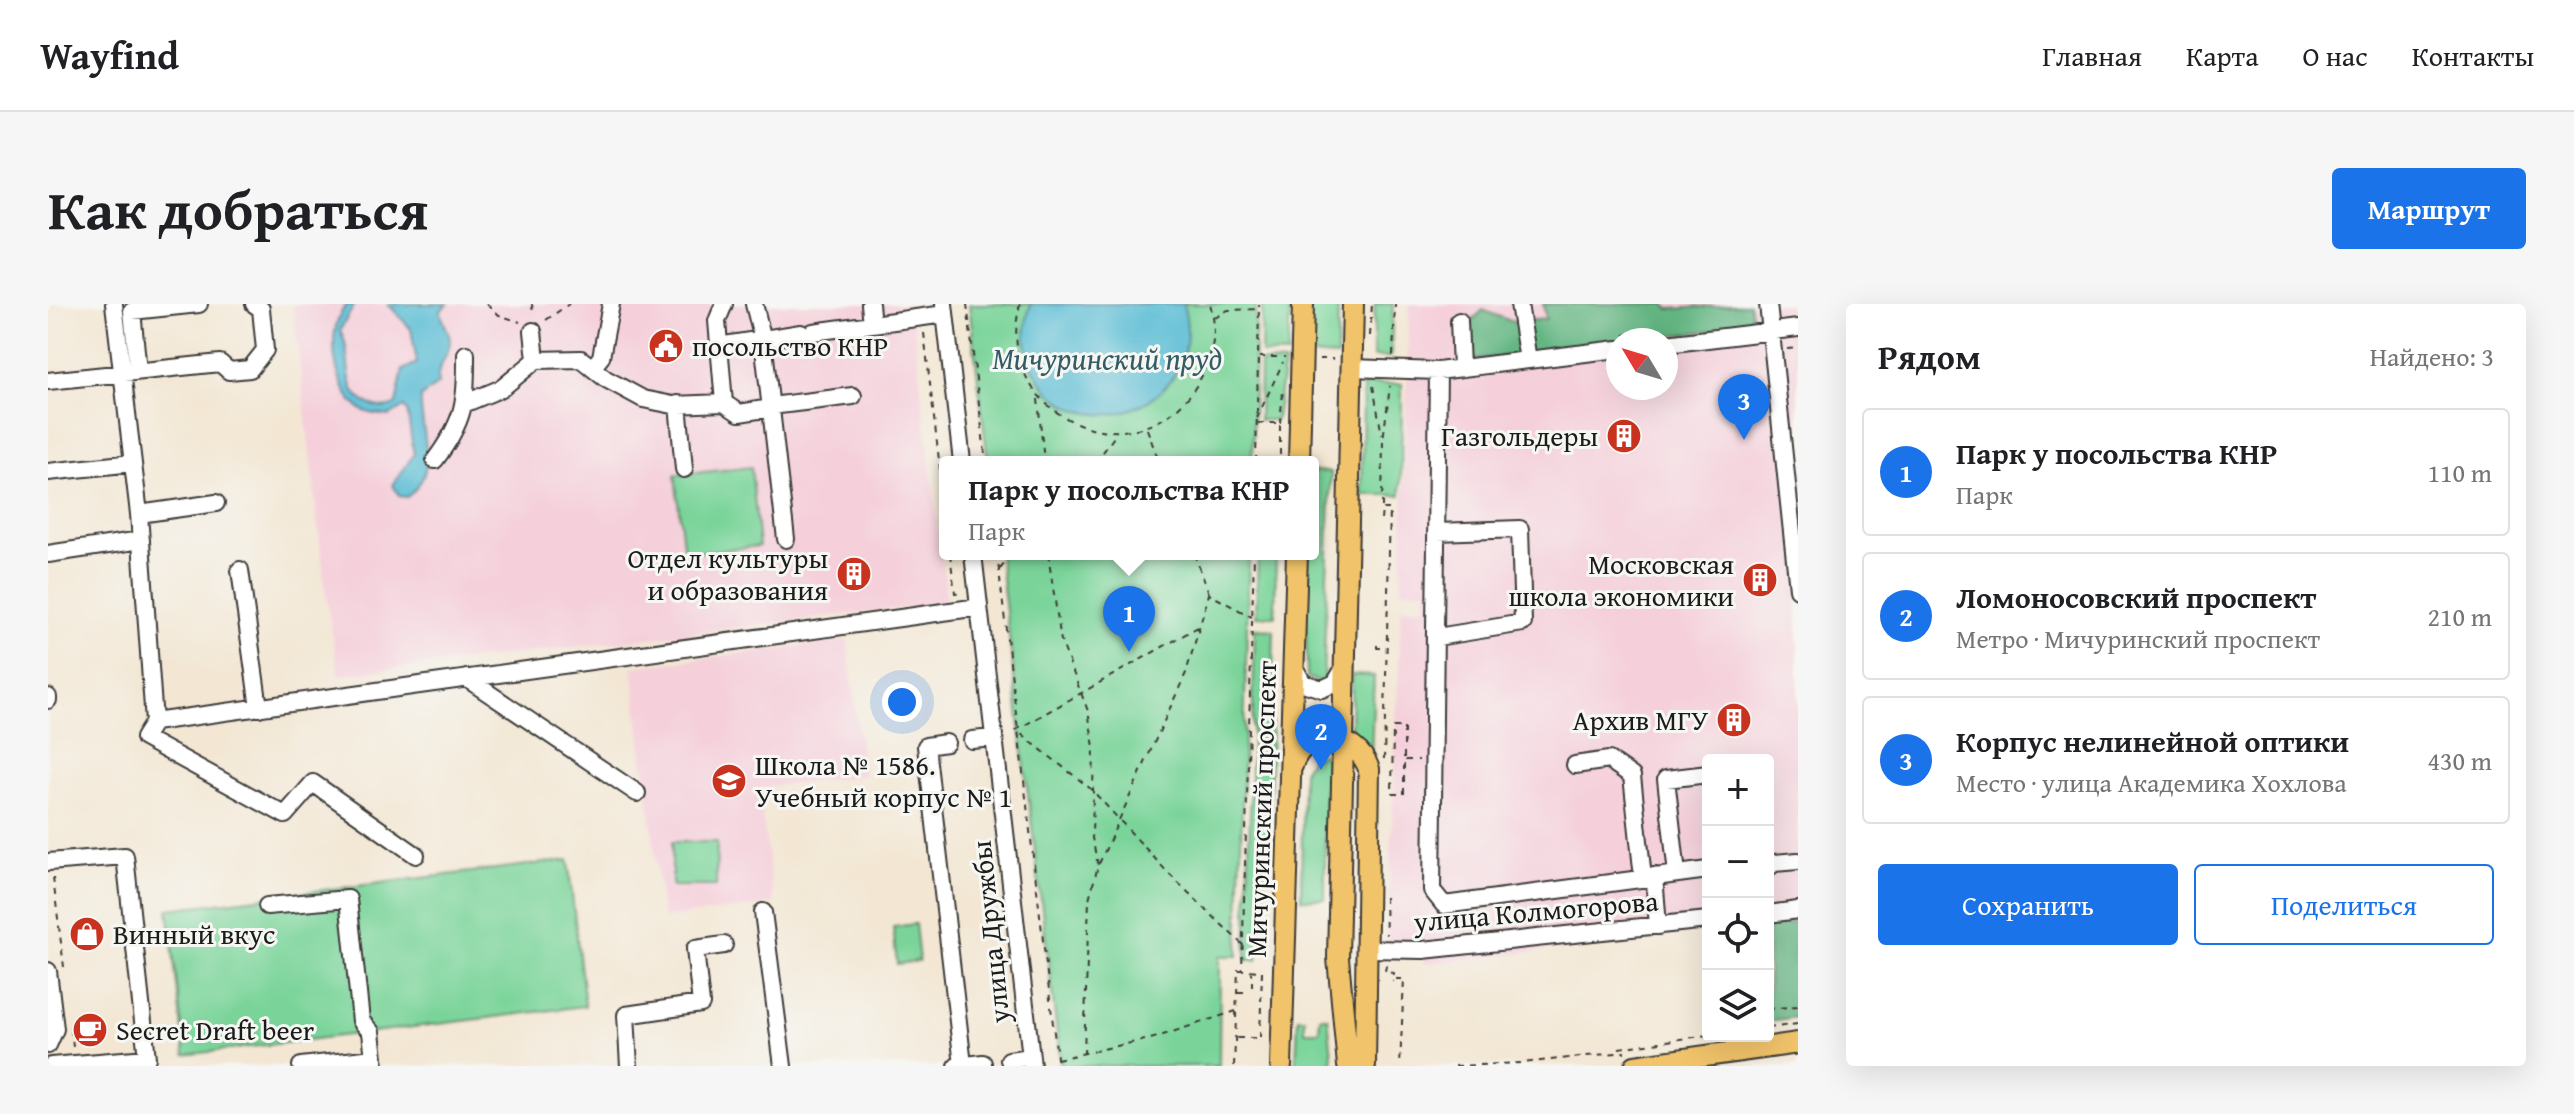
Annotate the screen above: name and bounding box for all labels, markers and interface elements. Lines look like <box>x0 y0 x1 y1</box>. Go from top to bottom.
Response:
text: Wayfind <box>40 27 179 83</box>
text: Главная <box>2042 35 2142 76</box>
text: Карта <box>2186 35 2258 76</box>
text: О нас <box>2302 35 2368 76</box>
text: Контакты <box>2412 35 2534 76</box>
text: Как добраться <box>48 167 428 250</box>
button: Маршрут <box>2332 168 2526 249</box>
place label: посольство КНР <box>692 325 888 366</box>
public building icon: посольство КНР <box>647 327 685 365</box>
north arrow <box>1606 328 1678 400</box>
text: Рядом <box>1878 332 1981 381</box>
water label: Мичуринский пруд <box>992 336 1222 380</box>
text: Найдено: 3 <box>2370 337 2494 376</box>
pin: 3 <box>1718 374 1770 440</box>
place label: Газгольдеры <box>1441 415 1598 456</box>
building icon: Газгольдеры <box>1605 417 1643 455</box>
text: Парк у посольства КНР <box>1956 431 2277 475</box>
text: 1 <box>1899 453 1913 492</box>
text: 110 m <box>2427 453 2492 492</box>
popup <box>939 456 1319 560</box>
text: Парк у посольства КНР <box>968 467 1290 511</box>
text: Парк <box>1956 475 2013 514</box>
text: Парк <box>968 511 1025 550</box>
place label: Отдел культуры и образования <box>628 537 828 610</box>
place label: Московская школа экономики <box>1508 543 1734 616</box>
building icon: Отдел культуры и образования <box>835 555 873 593</box>
building icon: Московская школа экономики <box>1741 561 1779 599</box>
text: Ломоносовский проспект <box>1956 575 2316 619</box>
pin: 1 <box>1103 586 1155 652</box>
text: 2 <box>1899 597 1913 636</box>
text: 210 m <box>2427 597 2492 636</box>
text: Метро · Мичуринский проспект <box>1956 619 2320 658</box>
street label: Мичуринский проспект <box>1235 659 1286 958</box>
your location <box>882 682 922 722</box>
place label: Архив МГУ <box>1573 699 1709 740</box>
building icon: Архив МГУ <box>1715 701 1753 739</box>
pin: 2 <box>1295 704 1347 770</box>
text: Корпус нелинейной оптики <box>1956 719 2349 763</box>
text: 3 <box>1899 741 1913 780</box>
text: 430 m <box>2427 741 2492 780</box>
place label: Школа № 1586. Учебный корпус № 1 <box>755 744 1012 817</box>
map controls <box>1702 754 1774 1042</box>
button: + <box>1702 754 1774 826</box>
school or university icon: Школа № 1586. Учебный корпус № 1 <box>710 762 748 800</box>
text: Место · улица Академика Хохлова <box>1956 763 2347 802</box>
button: − <box>1702 826 1774 898</box>
street label: улица Дружбы <box>960 839 1020 1026</box>
button: Сохранить <box>1878 864 2178 945</box>
button: Поделиться <box>2194 864 2494 945</box>
street label: улица Колмогорова <box>1411 879 1661 942</box>
button: locate <box>1702 898 1774 970</box>
place label: Винный вкус <box>113 913 275 954</box>
shop icon: Винный вкус <box>68 915 106 953</box>
button: layers <box>1702 970 1774 1042</box>
place label: Secret Draft beer <box>116 1009 315 1050</box>
cafe icon: Secret Draft beer <box>71 1011 109 1049</box>

